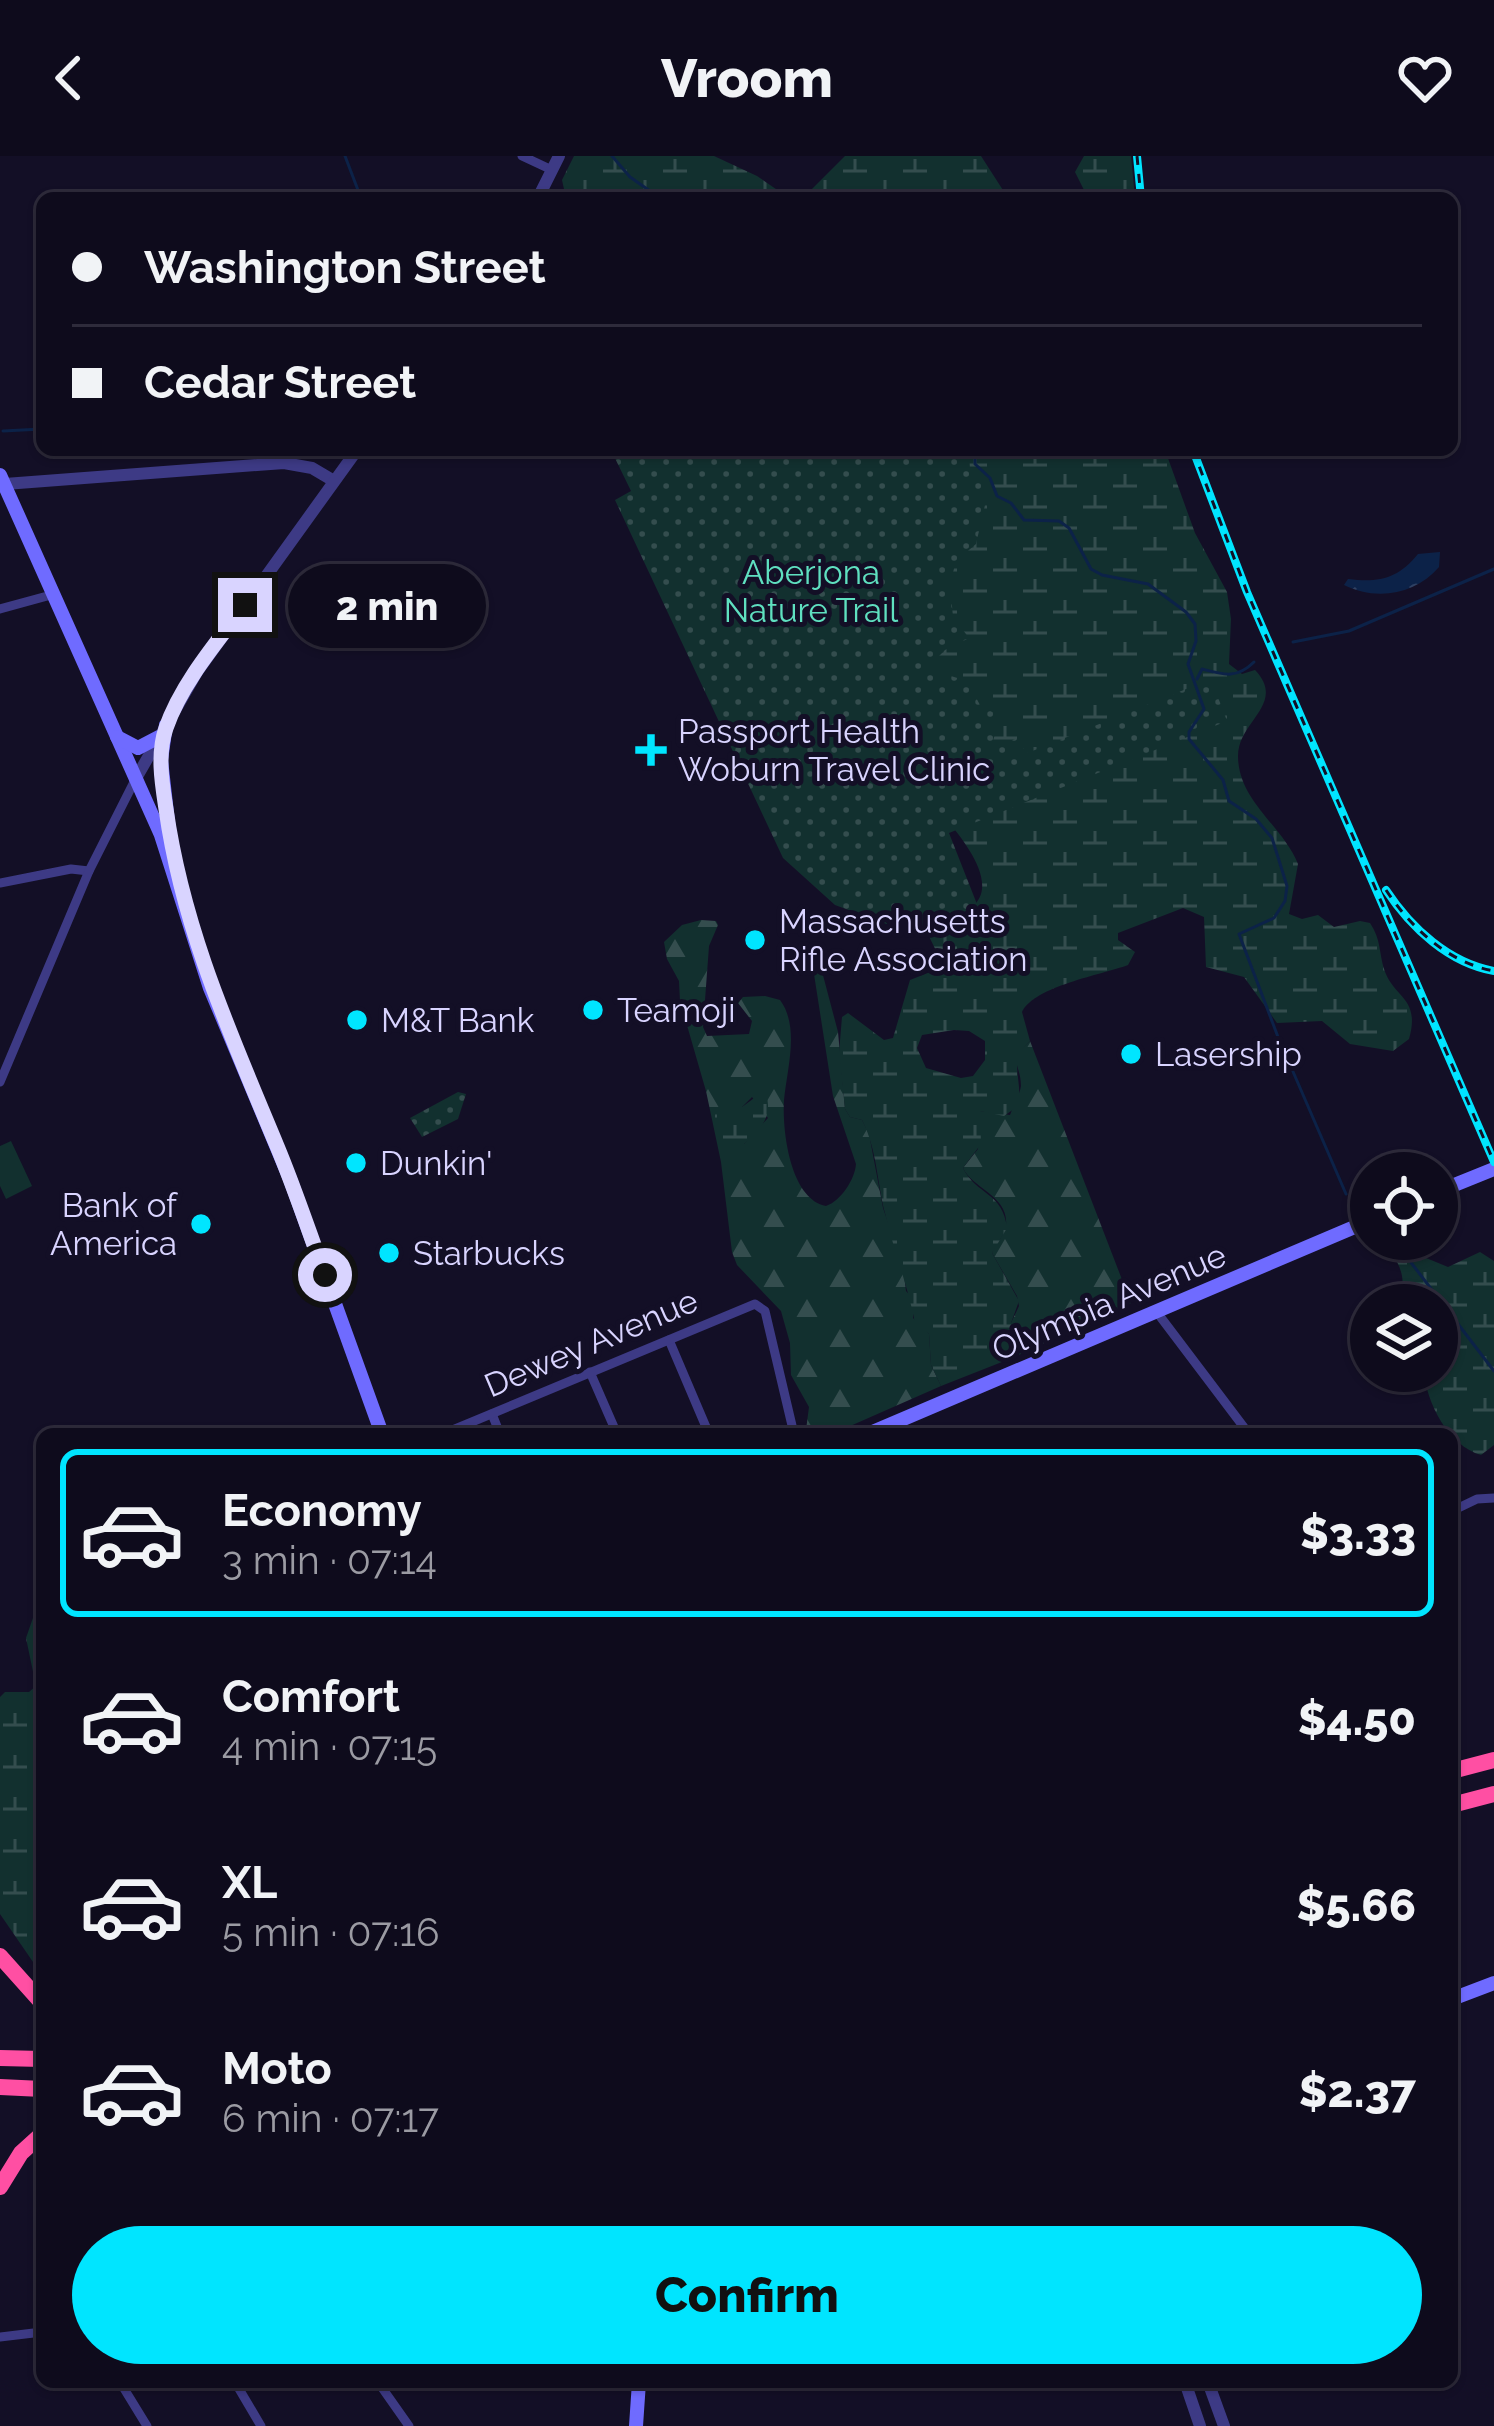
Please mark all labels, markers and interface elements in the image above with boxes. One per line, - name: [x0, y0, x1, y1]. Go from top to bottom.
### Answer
- icon: back: [36, 45, 102, 111]
- icon: heart: [1392, 45, 1458, 111]
- text: Vroom: [661, 46, 833, 110]
- text: Washington Street: [144, 241, 546, 294]
- text: Cedar Street: [144, 356, 416, 409]
- park label: Aberjona Nature Trail: [724, 553, 899, 630]
- callout: 2 min: [287, 563, 485, 647]
- route end: [218, 578, 272, 632]
- text: 2 min: [336, 583, 438, 629]
- place label: Passport Health Woburn Travel Clinic: [678, 712, 990, 789]
- marker: Passport Health Woburn Travel Clinic: [635, 734, 667, 766]
- place label: Massachusetts Rifle Association: [779, 902, 1027, 979]
- marker: Massachusetts Rifle Association: [742, 927, 768, 953]
- place label: Teamoji: [617, 991, 735, 1030]
- marker: Teamoji: [580, 997, 606, 1023]
- place label: M&T Bank: [381, 1001, 535, 1040]
- marker: M&T Bank: [344, 1007, 370, 1033]
- place label: Lasership: [1155, 1035, 1302, 1074]
- marker: Lasership: [1118, 1041, 1144, 1067]
- place label: Dunkin': [380, 1144, 493, 1183]
- marker: Dunkin': [343, 1150, 369, 1176]
- map controls: [1350, 1152, 1458, 1392]
- button: locate: [1350, 1152, 1458, 1260]
- place label: Bank of America: [50, 1186, 178, 1263]
- marker: Bank of America: [188, 1211, 214, 1237]
- place label: Starbucks: [413, 1234, 565, 1273]
- street label: Olympia Avenue: [986, 1235, 1232, 1369]
- marker: Starbucks: [376, 1240, 402, 1266]
- route start: [298, 1248, 352, 1302]
- street label: Dewey Avenue: [479, 1281, 703, 1405]
- button: layers: [1350, 1284, 1458, 1392]
- icon: car: [78, 1479, 186, 1587]
- text: Economy: [222, 1484, 422, 1537]
- text: $3.33: [1300, 1507, 1416, 1560]
- text: 3 min · 07:14: [222, 1537, 437, 1583]
- icon: car: [78, 1665, 186, 1773]
- text: Comfort: [222, 1670, 400, 1723]
- text: $4.50: [1298, 1693, 1416, 1746]
- text: 4 min · 07:15: [222, 1723, 437, 1769]
- icon: car: [78, 1851, 186, 1959]
- text: XL: [222, 1856, 277, 1909]
- text: $5.66: [1297, 1879, 1416, 1932]
- text: 5 min · 07:16: [222, 1909, 440, 1955]
- icon: car: [78, 2037, 186, 2145]
- text: Moto: [222, 2042, 332, 2095]
- text: $2.37: [1299, 2065, 1416, 2118]
- text: 6 min · 07:17: [222, 2095, 439, 2141]
- button: Confirm: [72, 2226, 1422, 2364]

